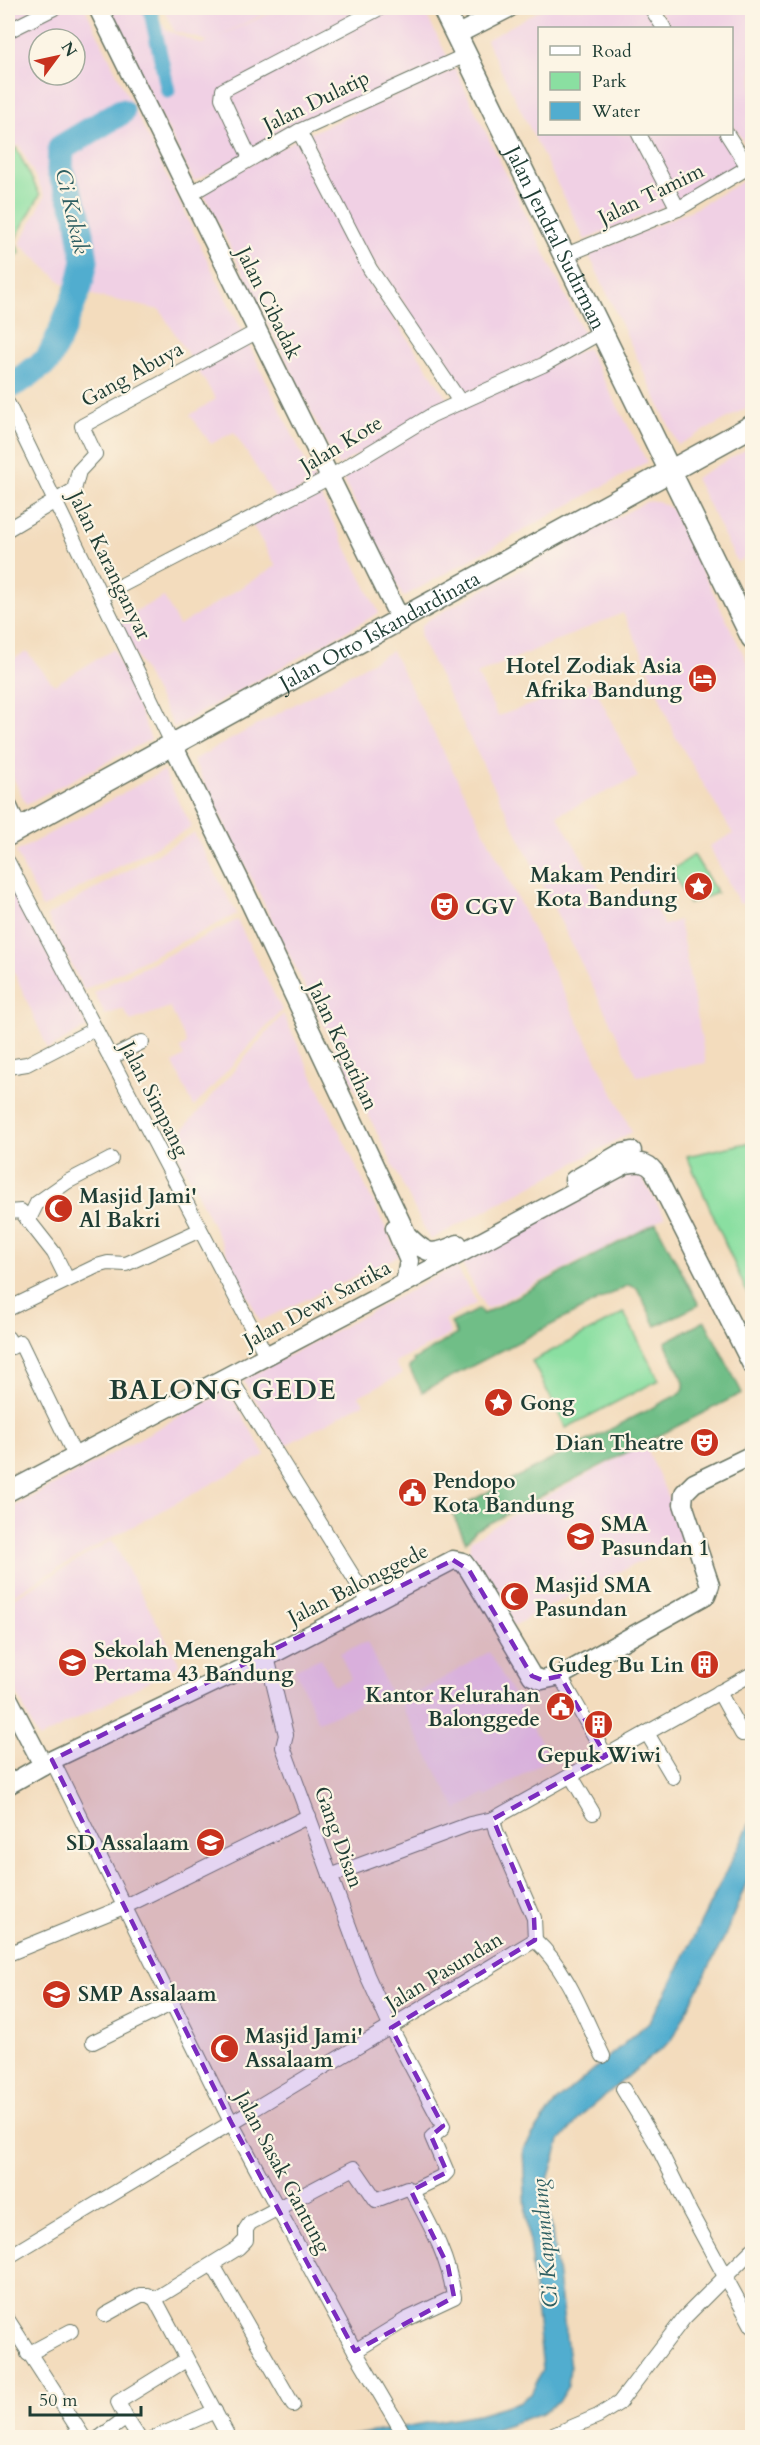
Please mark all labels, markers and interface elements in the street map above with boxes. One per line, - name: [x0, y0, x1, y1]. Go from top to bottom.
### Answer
- north arrow: [27, 27, 87, 87]
- legend: [538, 27, 733, 135]
- text: N: [56, 38, 82, 61]
- text: Road: [592, 39, 632, 64]
- street label: Jalan Dulatip: [256, 63, 374, 141]
- text: Park: [592, 69, 627, 94]
- text: Water: [591, 99, 641, 124]
- street label: Jalan Jendral Sudirman: [497, 139, 613, 335]
- street label: Jalan Tamim: [591, 156, 709, 234]
- water label: Ci Kakak: [48, 166, 96, 257]
- street label: Jalan Cibadak: [227, 239, 309, 365]
- street label: Gang Abuya: [76, 334, 189, 414]
- street label: Jalan Kote: [292, 408, 388, 482]
- street label: Jalan Karanganyar: [60, 483, 158, 645]
- street label: Jalan Otto Iskandardinata: [272, 564, 485, 699]
- place label: Hotel Zodiak Asia Afrika Bandung: [506, 652, 683, 705]
- hotel icon: Hotel Zodiak Asia Afrika Bandung: [687, 662, 719, 694]
- place label: Makam Pendiri Kota Bandung: [530, 861, 677, 914]
- place icon: Makam Pendiri Kota Bandung: [682, 871, 714, 903]
- theatre icon: CGV: [428, 891, 460, 923]
- place label: CGV: [465, 893, 515, 922]
- street label: Jalan Kepatihan: [299, 975, 385, 1115]
- street label: Jalan Simpang: [112, 1034, 196, 1162]
- place label: Masjid Jami' Al Bakri: [79, 1182, 197, 1235]
- mosque icon: Masjid Jami' Al Bakri: [42, 1192, 74, 1224]
- street label: Jalan Dewi Sartika: [236, 1253, 396, 1357]
- district label: BALONG GEDE: [109, 1372, 337, 1409]
- place icon: Gong: [483, 1387, 515, 1419]
- place label: Gong: [520, 1389, 575, 1418]
- theatre icon: Dian Theatre: [689, 1427, 721, 1459]
- place label: Dian Theatre: [555, 1429, 684, 1458]
- place label: Pendopo Kota Bandung: [433, 1467, 574, 1520]
- public building icon: Pendopo Kota Bandung: [396, 1477, 428, 1509]
- place label: SMA Pasundan 1: [601, 1510, 710, 1563]
- school or university icon: SMA Pasundan 1: [564, 1520, 596, 1552]
- street label: Jalan Balonggede: [280, 1537, 433, 1634]
- place label: Masjid SMA Pasundan: [535, 1571, 652, 1624]
- mosque icon: Masjid SMA Pasundan: [498, 1581, 530, 1613]
- place label: Sekolah Menengah Pertama 43 Bandung: [94, 1636, 294, 1689]
- school or university icon: Sekolah Menengah Pertama 43 Bandung: [57, 1646, 89, 1678]
- building icon: Gudeg Bu Lin: [689, 1649, 721, 1681]
- place label: Gudeg Bu Lin: [548, 1651, 684, 1680]
- place label: Kantor Kelurahan Balonggede: [365, 1681, 540, 1734]
- public building icon: Kantor Kelurahan Balonggede: [545, 1691, 577, 1723]
- building icon: Gepuk Wiwi: [583, 1708, 615, 1740]
- place label: Gepuk Wiwi: [537, 1741, 661, 1770]
- street label: Gang Disan: [307, 1782, 370, 1892]
- school or university icon: SD Assalaam: [194, 1827, 226, 1859]
- place label: SD Assalaam: [66, 1829, 190, 1858]
- street label: Jalan Pasundan: [377, 1925, 508, 2019]
- school or university icon: SMP Assalaam: [41, 1978, 73, 2010]
- place label: SMP Assalaam: [78, 1980, 217, 2009]
- place label: Masjid Jami' Assalaam: [245, 2022, 363, 2075]
- mosque icon: Masjid Jami' Assalaam: [208, 2032, 240, 2064]
- street label: Jalan Sasak Gantung: [226, 2083, 338, 2259]
- water label: Ci Kapundung: [524, 2177, 566, 2309]
- scale bar: [30, 2379, 141, 2417]
- text: 50 m: [39, 2388, 78, 2413]

